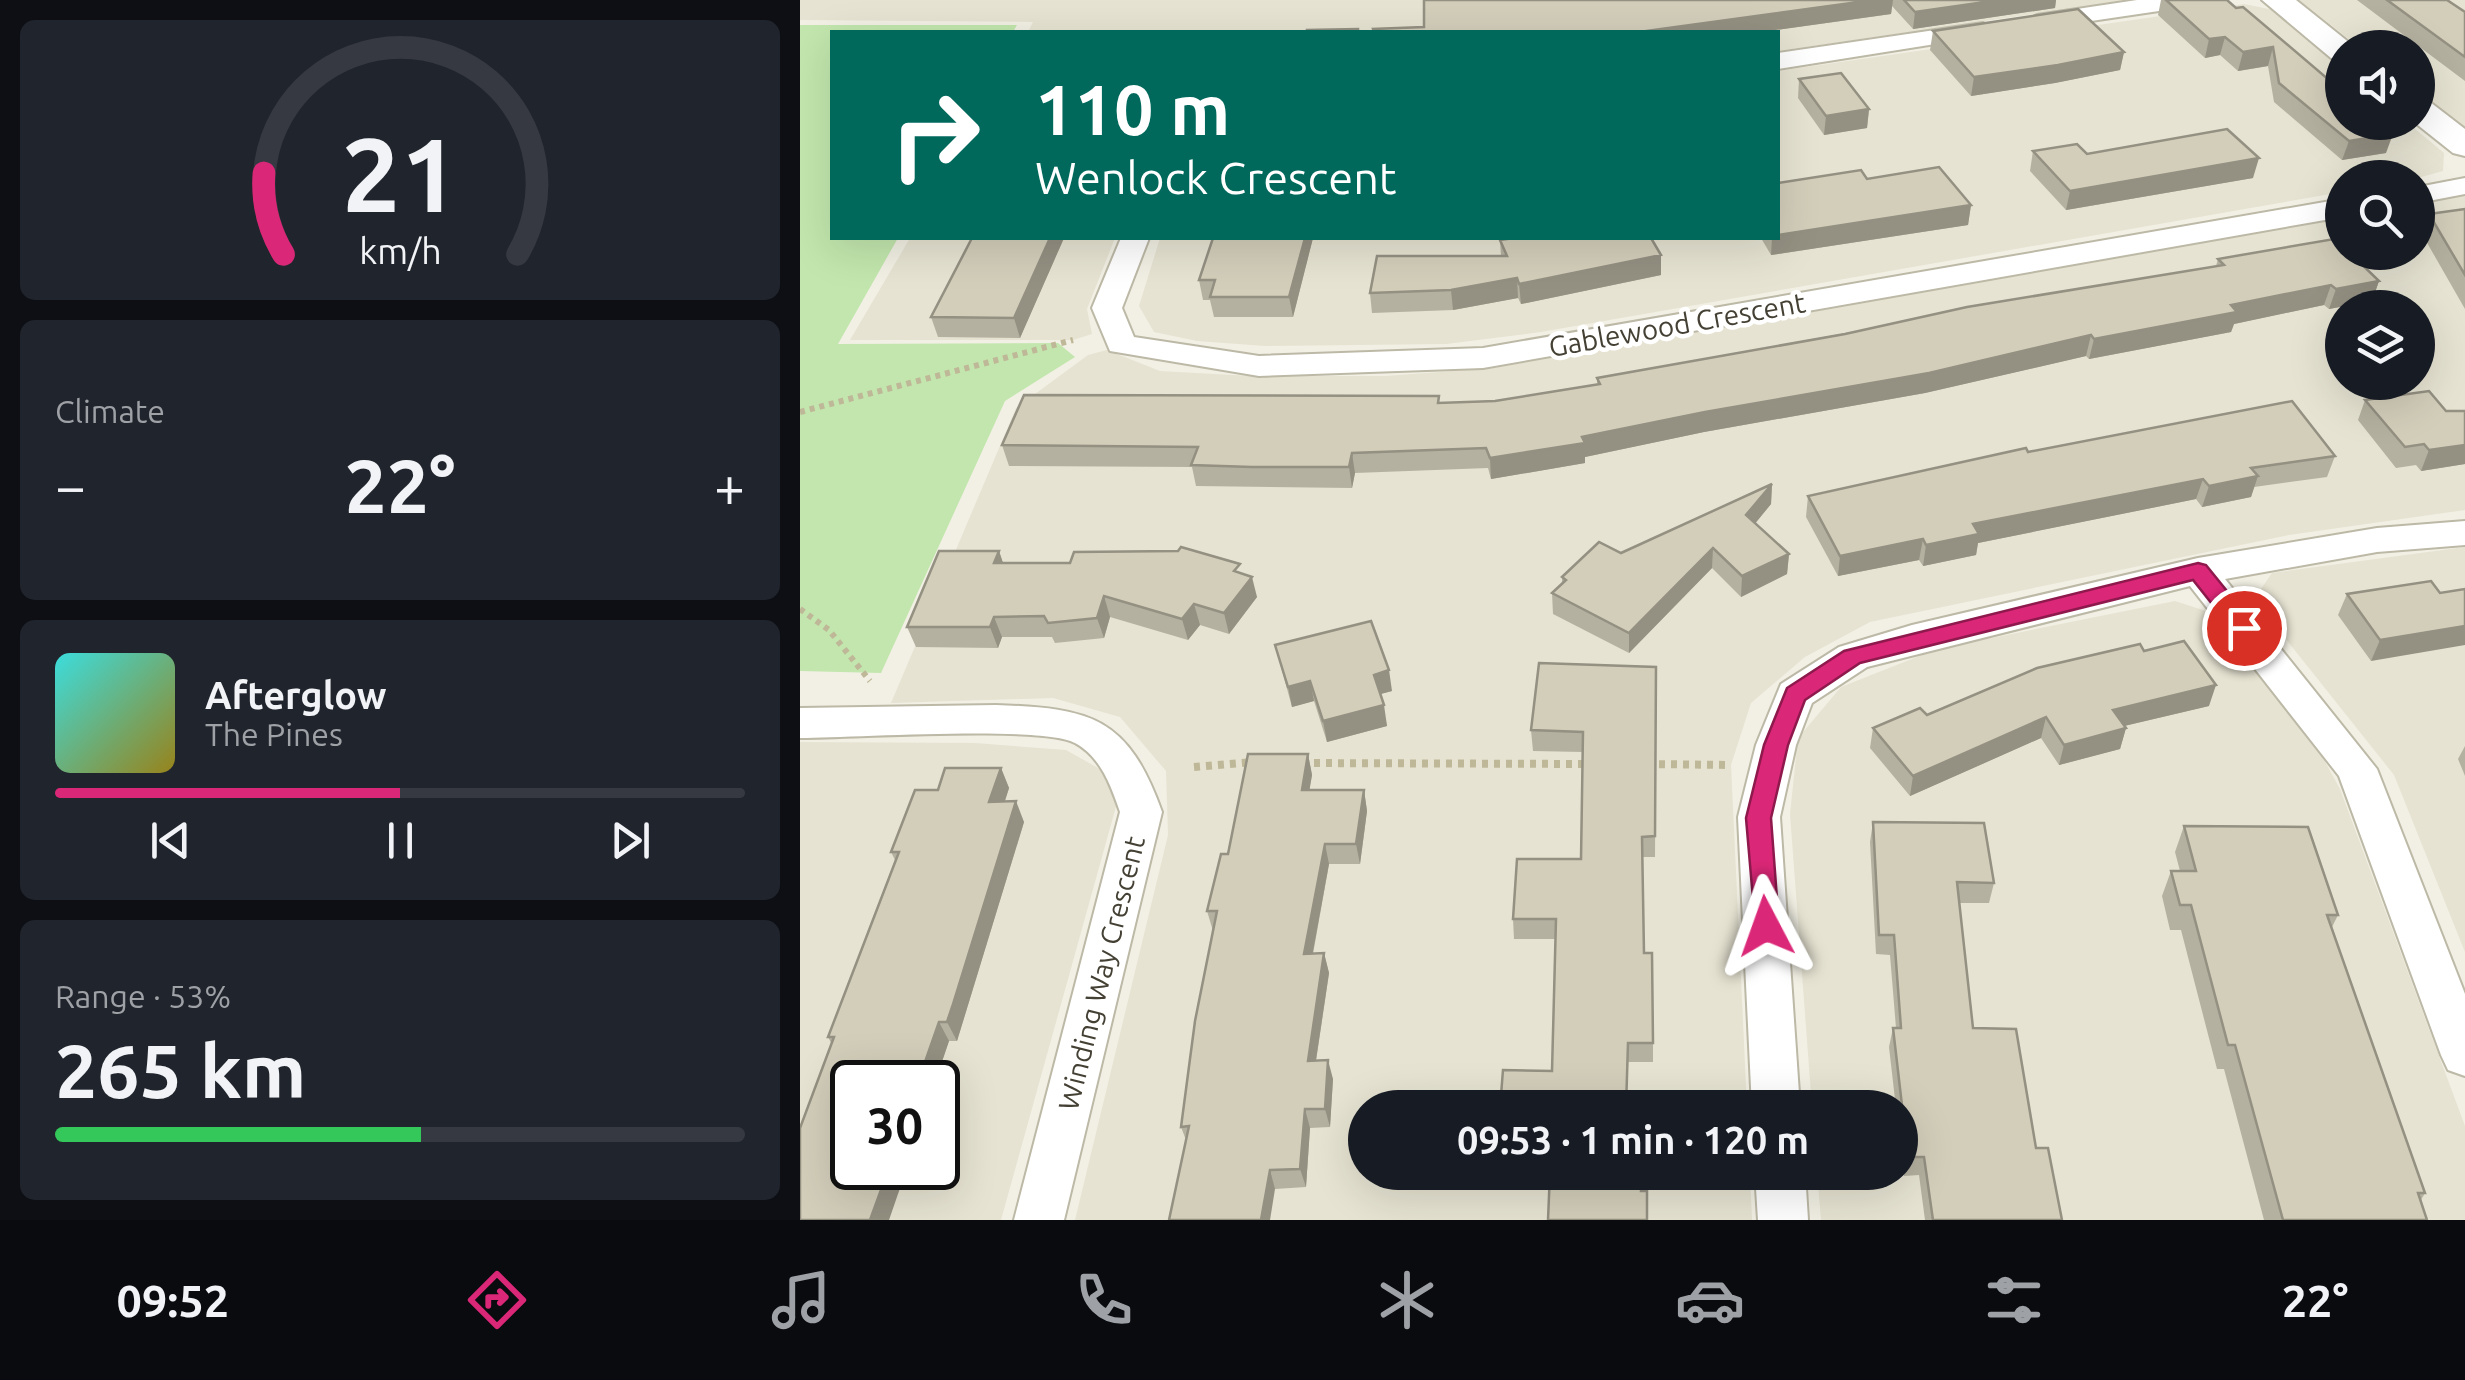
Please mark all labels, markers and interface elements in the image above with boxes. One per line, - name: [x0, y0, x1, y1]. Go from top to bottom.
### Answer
- map controls: [2325, 30, 2435, 400]
- button: sound: [2325, 30, 2435, 140]
- icon: right: [870, 70, 1000, 200]
- text: 110 m: [1035, 70, 1230, 148]
- text: 21: [341, 115, 459, 232]
- text: Wenlock Crescent: [1035, 152, 1397, 203]
- button: search: [2325, 160, 2435, 270]
- text: km/h: [359, 231, 441, 271]
- street label: Gablewood Crescent: [1546, 286, 1808, 362]
- button: layers: [2325, 290, 2435, 400]
- text: Climate: [55, 393, 165, 429]
- text: 22°: [344, 443, 456, 527]
- text: −: [55, 455, 86, 516]
- text: +: [714, 455, 745, 516]
- pin: [2202, 586, 2287, 671]
- icon: arrive: [2217, 601, 2272, 656]
- text: Afterglow: [205, 674, 387, 716]
- text: The Pines: [205, 716, 343, 752]
- icon: previous: [143, 813, 198, 868]
- icon: pause: [373, 813, 428, 868]
- icon: next: [603, 813, 658, 868]
- street label: Winding Way Crescent: [1052, 833, 1150, 1113]
- position arrow: [1714, 874, 1818, 978]
- text: Range · 53%: [55, 978, 231, 1014]
- text: 265 km: [55, 1028, 306, 1112]
- speed limit sign: 30: [830, 1060, 960, 1190]
- text: 09:53 · 1 min · 120 m: [1457, 1119, 1809, 1161]
- icon: directions: [462, 1265, 532, 1335]
- icon: music: [766, 1265, 836, 1335]
- icon: phone: [1069, 1265, 1139, 1335]
- icon: climate: [1372, 1265, 1442, 1335]
- icon: car: [1675, 1265, 1745, 1335]
- icon: filters: [1979, 1265, 2049, 1335]
- text: 09:52: [117, 1275, 229, 1326]
- text: 22°: [2282, 1275, 2348, 1326]

